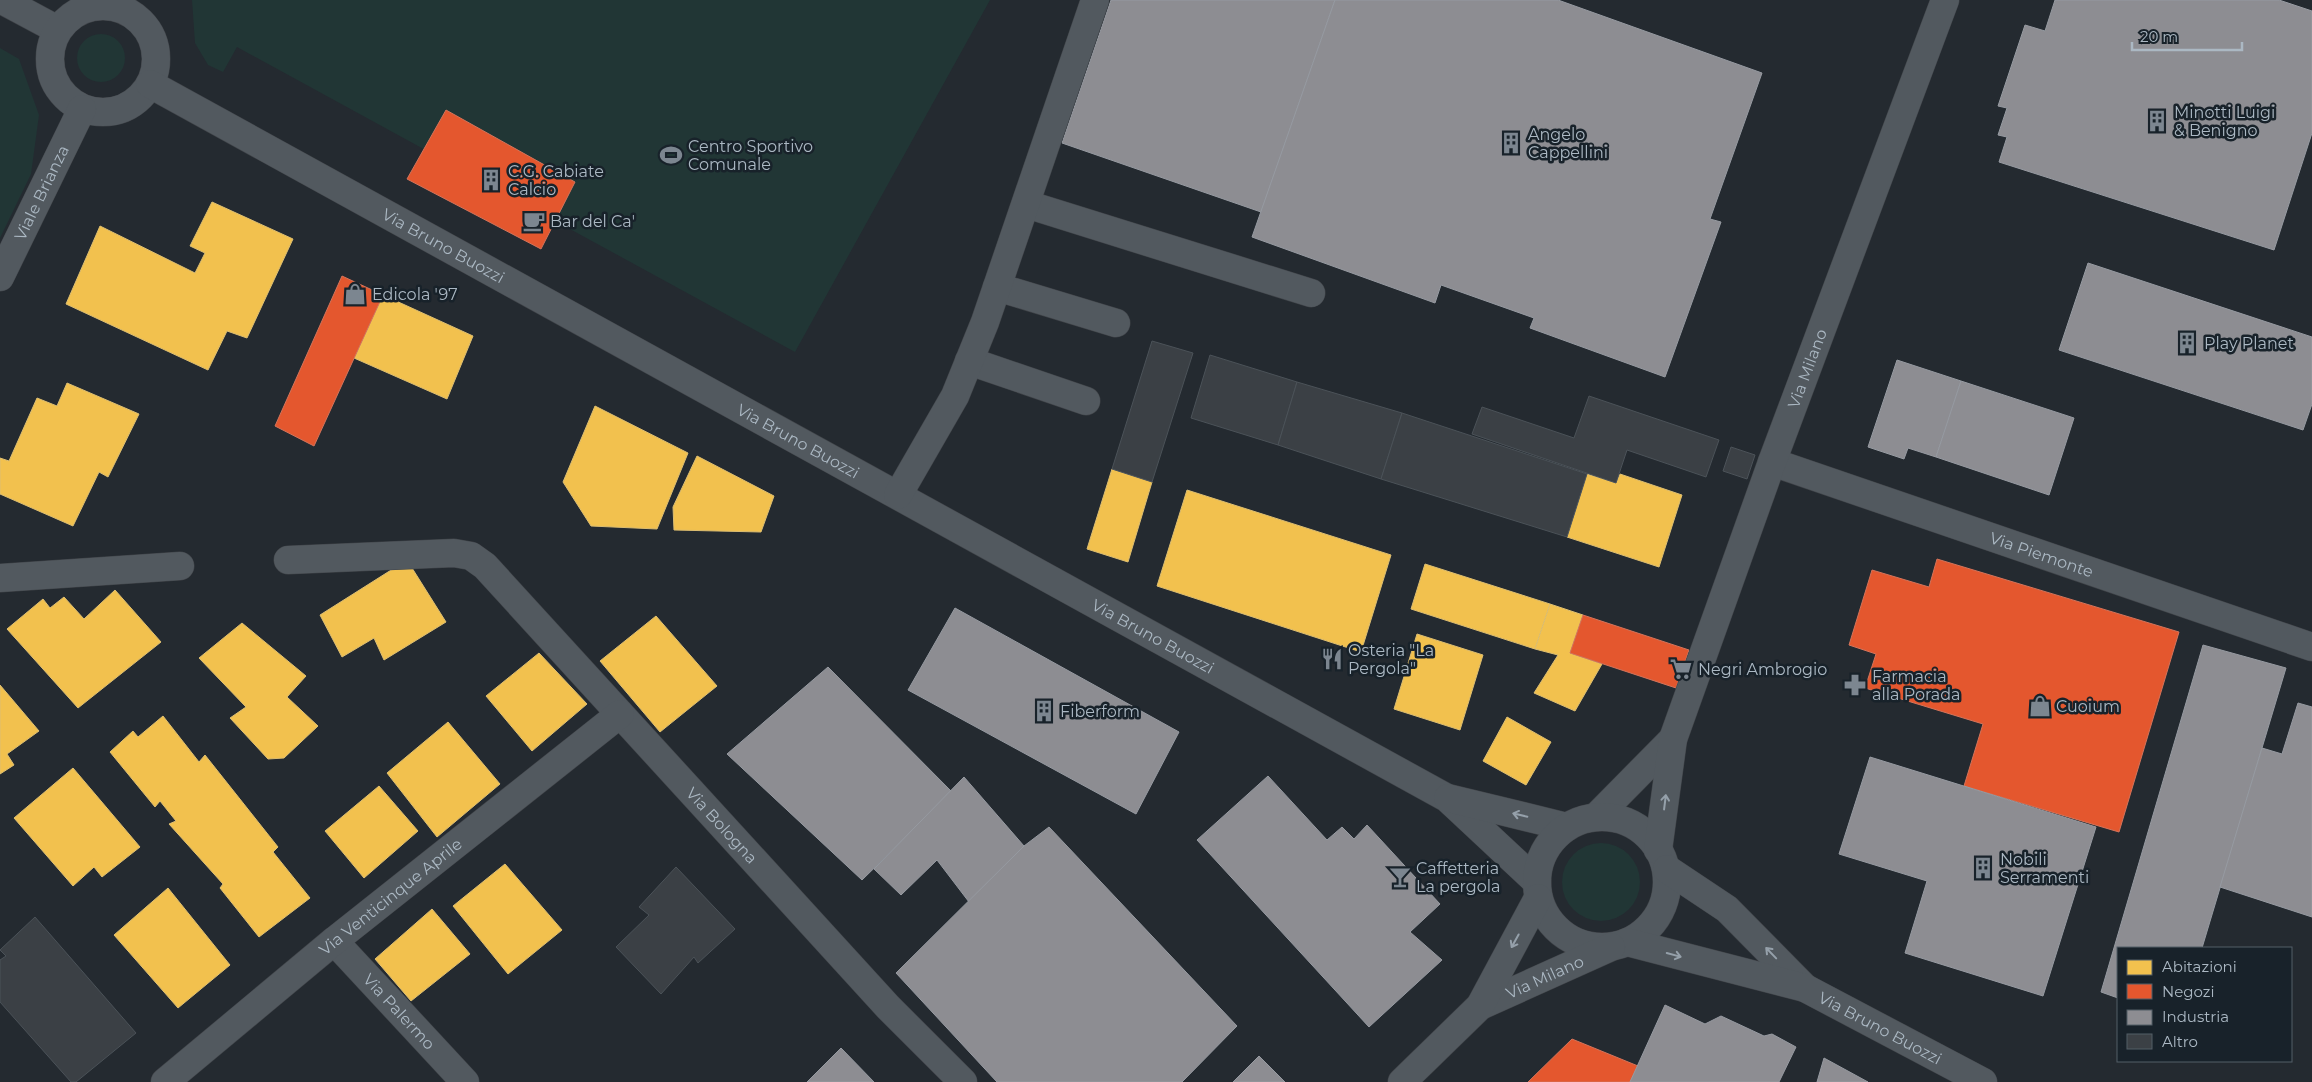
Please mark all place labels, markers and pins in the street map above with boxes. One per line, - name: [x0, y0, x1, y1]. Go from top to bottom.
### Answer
- place label: Minotti Luigi & Benigno: [2174, 103, 2275, 140]
- building icon: Minotti Luigi & Benigno: [2144, 108, 2170, 134]
- place label: Angelo Cappellini: [1528, 125, 1608, 162]
- building icon: Angelo Cappellini: [1498, 130, 1524, 156]
- place label: Centro Sportivo Comunale: [688, 137, 813, 174]
- sports icon: Centro Sportivo Comunale: [658, 142, 684, 168]
- place label: C.G. Cabiate Calcio: [508, 162, 604, 199]
- building icon: C.G. Cabiate Calcio: [478, 167, 504, 193]
- cafe icon: Bar del Ca': [521, 208, 547, 234]
- place label: Bar del Ca': [550, 212, 635, 231]
- shop icon: Edicola '97: [342, 281, 368, 307]
- place label: Edicola '97: [372, 285, 458, 304]
- building icon: Play Planet: [2174, 330, 2200, 356]
- place label: Play Planet: [2204, 334, 2294, 353]
- place label: Osteria "La Pergola": [1348, 641, 1434, 678]
- restaurant icon: Osteria "La Pergola": [1319, 646, 1345, 672]
- supermarket icon: Negri Ambrogio: [1668, 656, 1694, 682]
- place label: Negri Ambrogio: [1698, 660, 1827, 679]
- place label: Farmacia alla Porada: [1872, 667, 1961, 704]
- pharmacy icon: Farmacia alla Porada: [1842, 672, 1868, 698]
- shop icon: Cuoium: [2027, 693, 2053, 719]
- place label: Cuoium: [2056, 697, 2120, 716]
- building icon: Fiberform: [1031, 698, 1057, 724]
- place label: Fiberform: [1060, 702, 1140, 721]
- place label: Nobili Serramenti: [2000, 850, 2089, 887]
- building icon: Nobili Serramenti: [1970, 855, 1996, 881]
- place label: Caffetteria La pergola: [1416, 859, 1501, 896]
- bar icon: Caffetteria La pergola: [1387, 864, 1413, 890]

